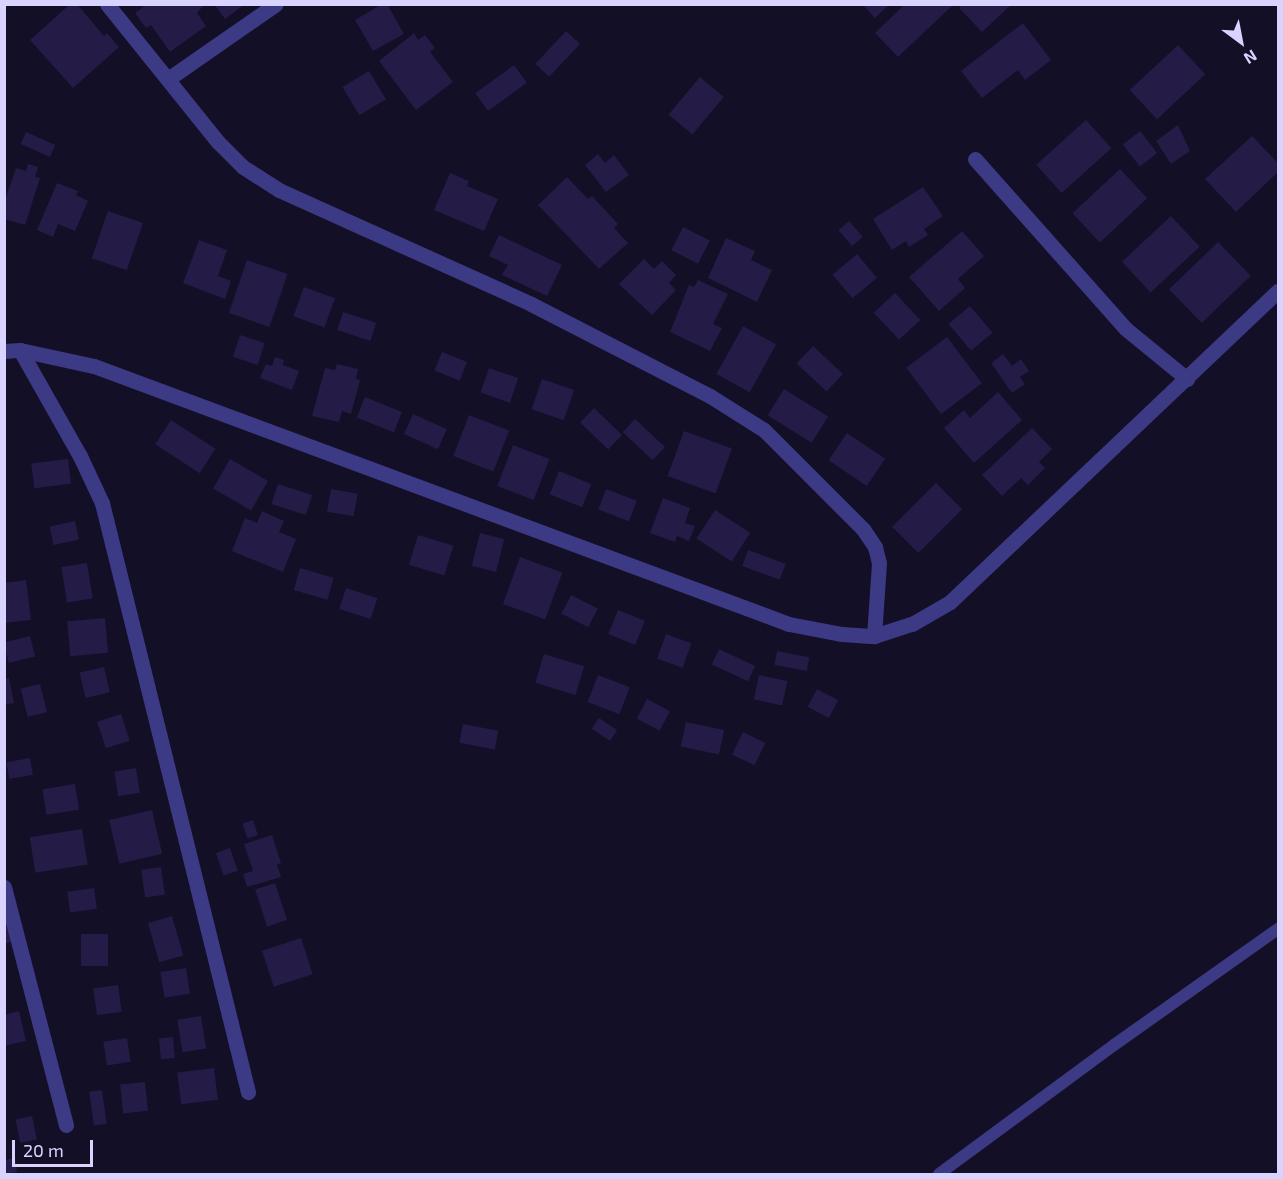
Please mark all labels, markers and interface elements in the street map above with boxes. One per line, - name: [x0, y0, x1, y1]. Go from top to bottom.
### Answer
- north arrow: [1211, 12, 1271, 72]
- text: N: [1241, 47, 1261, 69]
- scale bar: [15, 1128, 96, 1166]
- text: 20 m: [23, 1139, 64, 1161]

